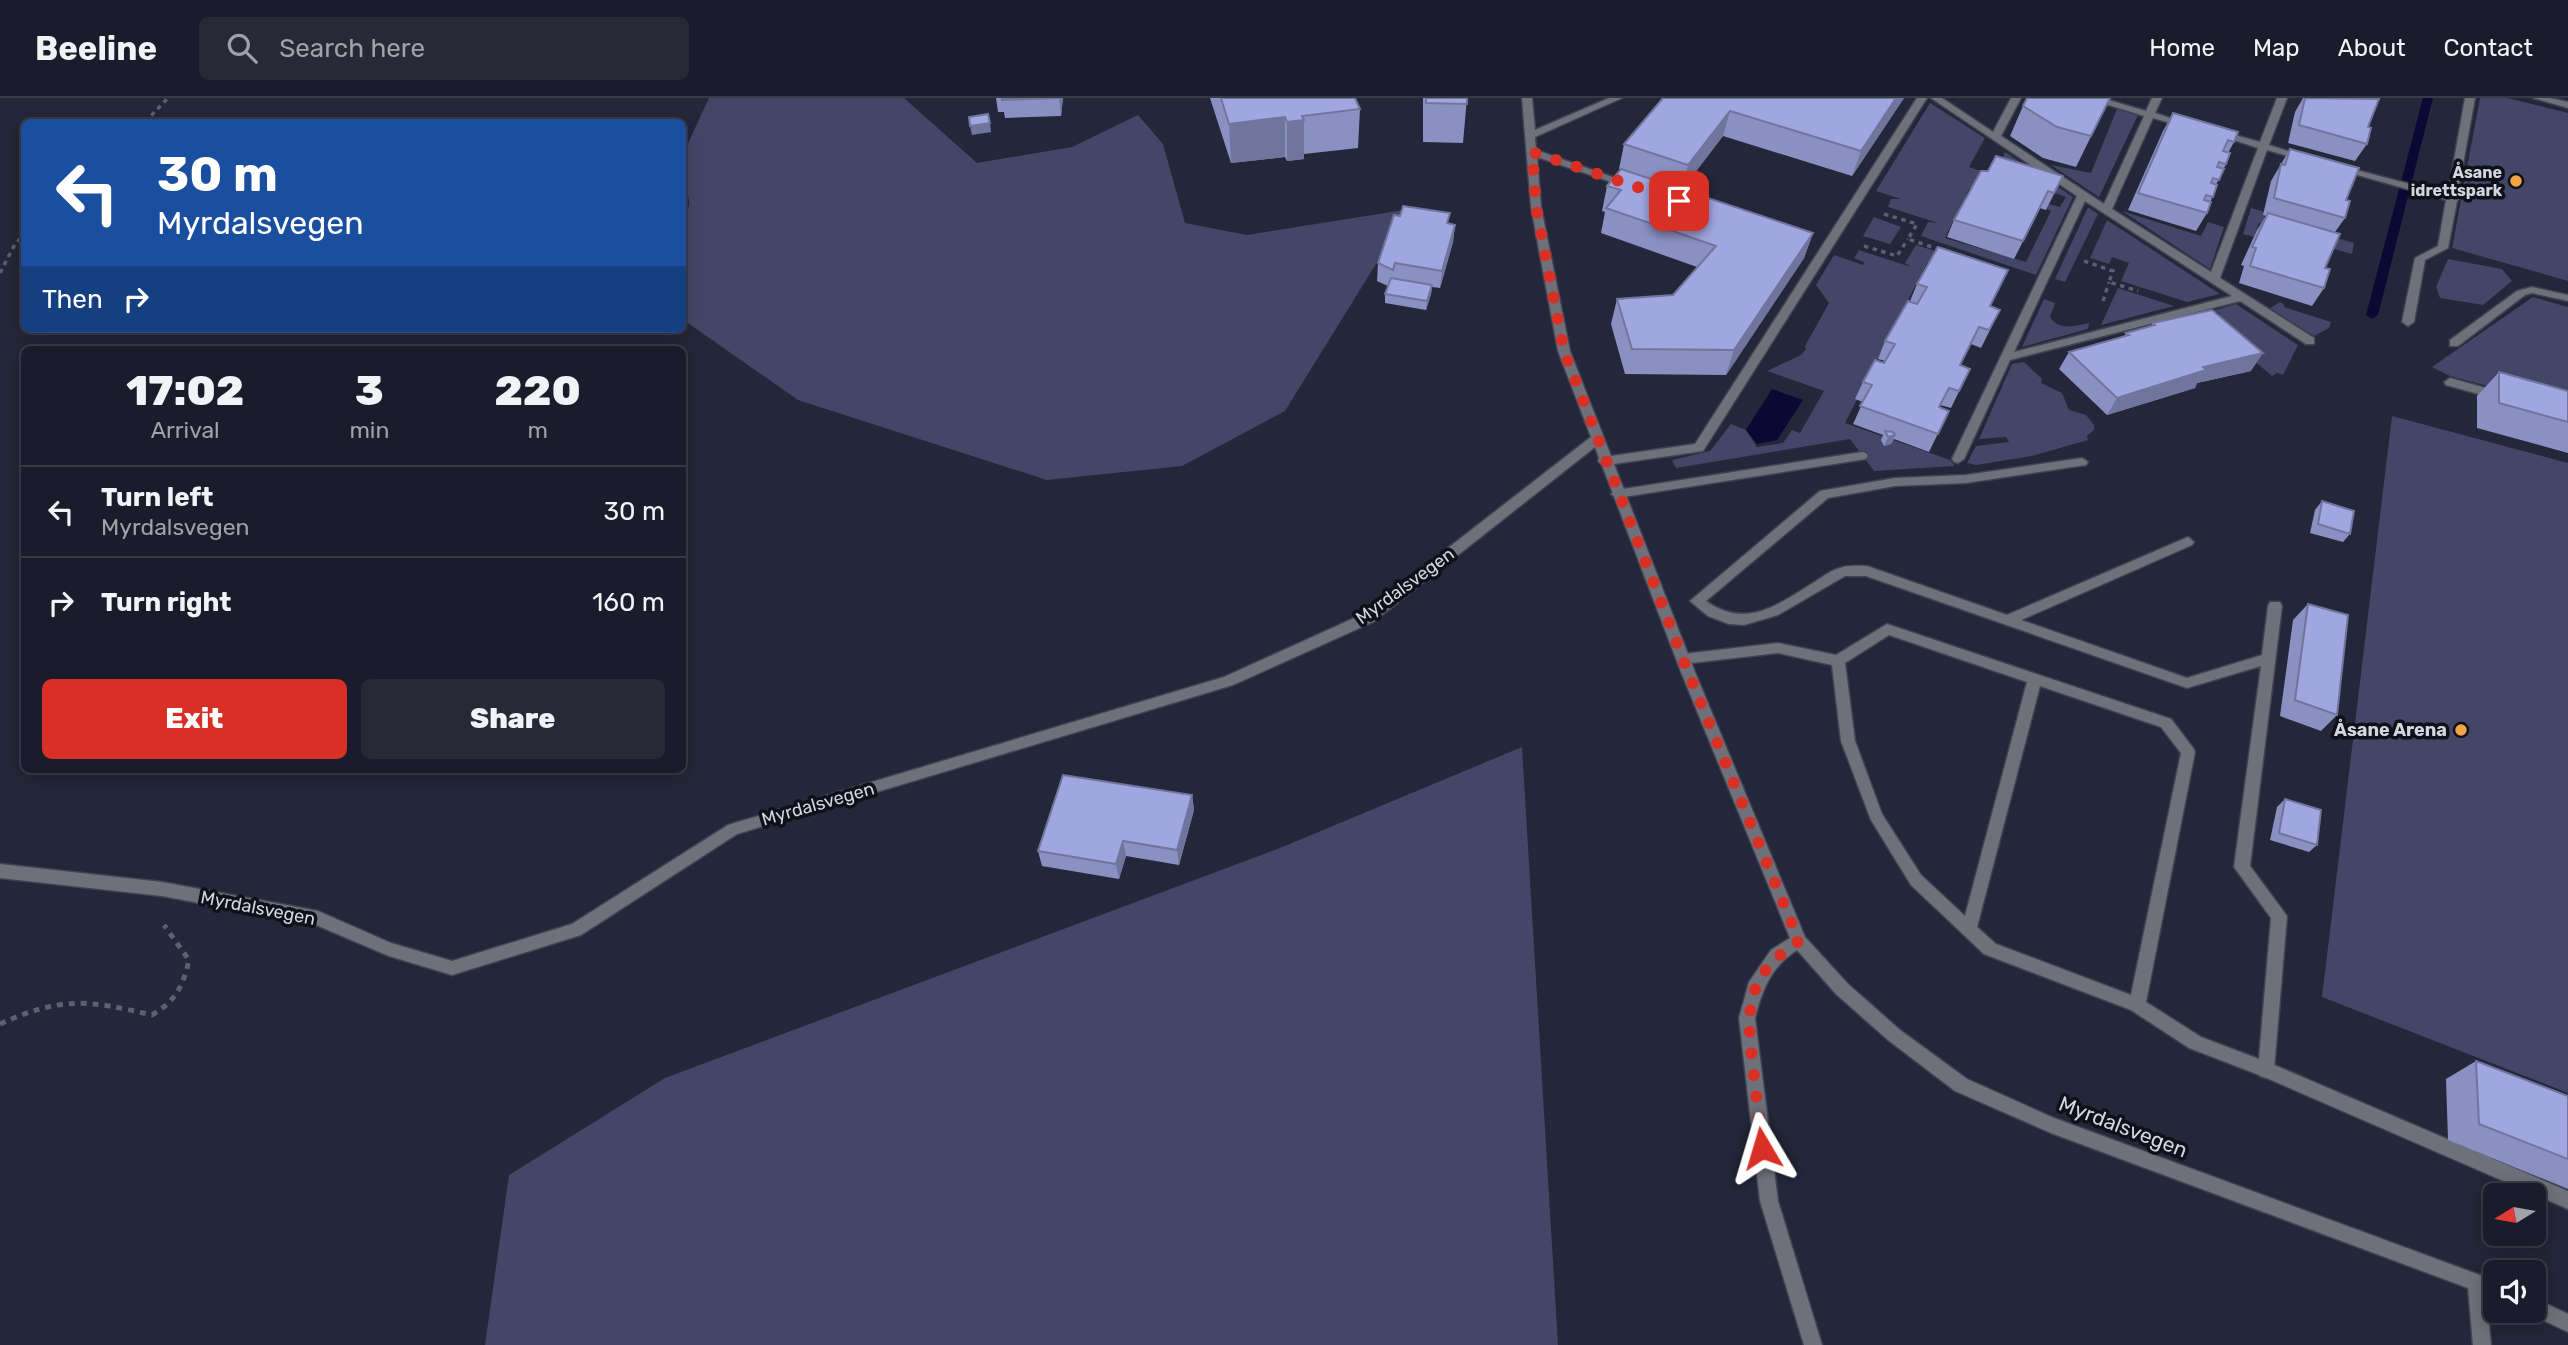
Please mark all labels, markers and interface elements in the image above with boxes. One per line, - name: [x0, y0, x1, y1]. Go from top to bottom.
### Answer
- search box: [199, 17, 689, 80]
- text: Beeline: [35, 29, 157, 68]
- icon: search: [223, 29, 261, 67]
- text: Search here: [279, 33, 425, 64]
- text: Home: [2149, 34, 2215, 62]
- text: Map: [2253, 34, 2300, 62]
- text: About: [2338, 34, 2406, 62]
- text: Contact: [2444, 34, 2533, 62]
- text: 30 m: [157, 145, 278, 203]
- icon: left: [42, 147, 133, 238]
- place label: Åsane idrettspark: [2411, 162, 2503, 200]
- pin: [1649, 171, 1709, 231]
- marker: Åsane idrettspark: [2508, 173, 2524, 189]
- icon: arrive: [1660, 182, 1698, 220]
- text: Myrdalsvegen: [157, 204, 364, 242]
- icon: right: [117, 280, 155, 318]
- text: Then: [42, 284, 103, 315]
- text: 17:02: [126, 366, 244, 416]
- text: 3: [355, 366, 384, 416]
- text: 220: [495, 366, 581, 416]
- text: Arrival: [151, 416, 220, 444]
- text: min: [349, 416, 389, 444]
- text: m: [527, 416, 548, 444]
- text: Turn left: [101, 482, 213, 513]
- icon: left: [42, 493, 80, 531]
- text: 30 m: [603, 496, 665, 527]
- text: Myrdalsvegen: [101, 513, 250, 541]
- street label: Myrdalsvegen: [1352, 543, 1458, 629]
- icon: right: [42, 584, 80, 622]
- text: Turn right: [101, 587, 231, 618]
- text: 160 m: [592, 587, 665, 618]
- button: Exit: [42, 679, 347, 759]
- button: Share: [361, 679, 665, 759]
- place label: Åsane Arena: [2334, 718, 2447, 741]
- marker: Åsane Arena: [2453, 722, 2469, 738]
- street label: Myrdalsvegen: [759, 777, 877, 831]
- street label: Myrdalsvegen: [199, 886, 317, 930]
- street label: Myrdalsvegen: [2055, 1091, 2191, 1162]
- position arrow: [1725, 1111, 1799, 1185]
- north arrow: [2483, 1183, 2546, 1246]
- map controls: [2483, 1183, 2546, 1323]
- button: sound: [2483, 1260, 2546, 1323]

